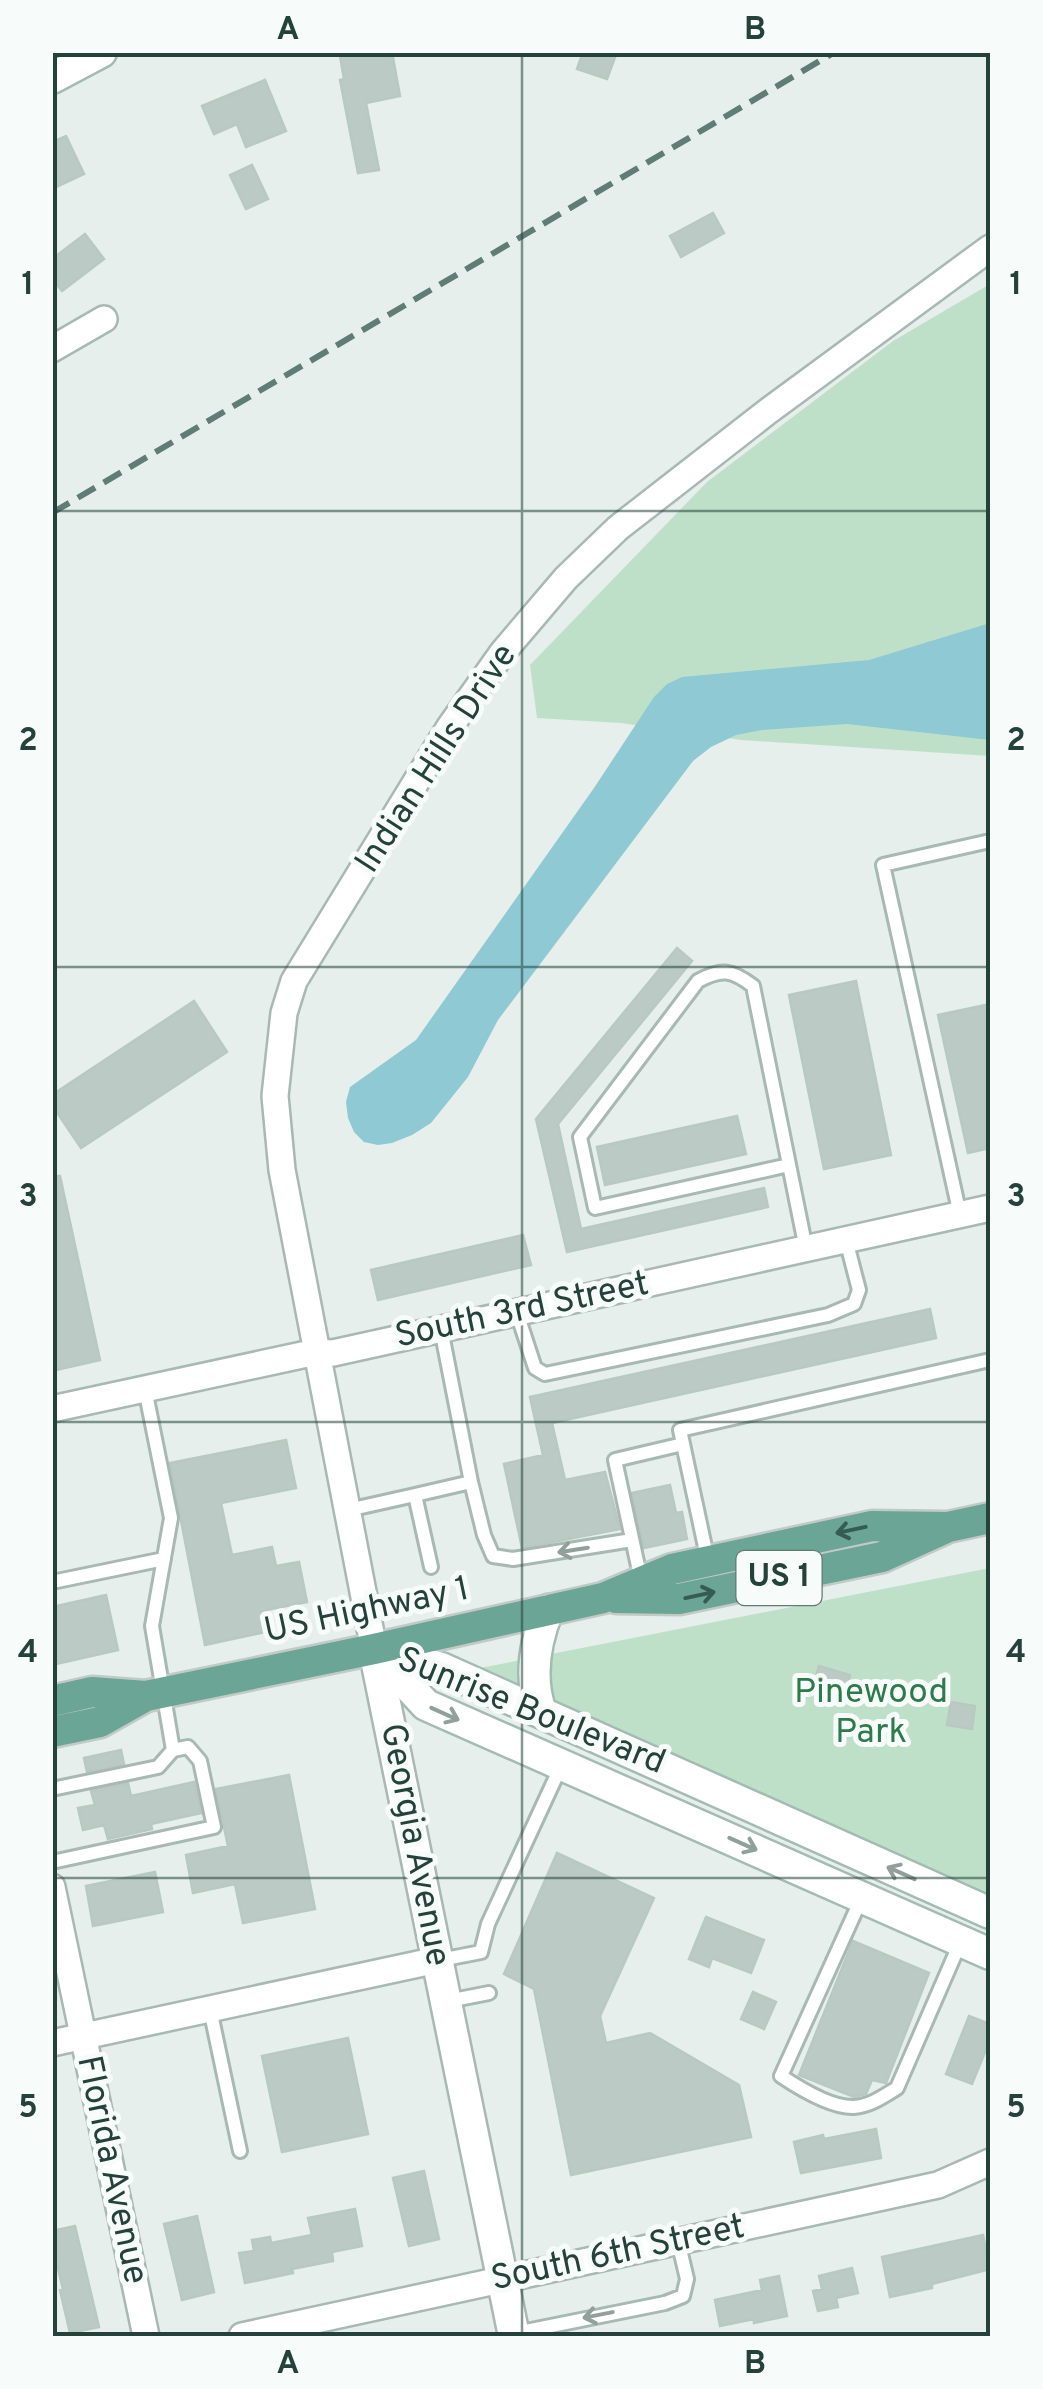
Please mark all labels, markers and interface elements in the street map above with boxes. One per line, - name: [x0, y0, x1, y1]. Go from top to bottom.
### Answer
- text: A: [277, 11, 299, 51]
- text: B: [744, 11, 766, 51]
- text: 1: [22, 266, 34, 306]
- text: 1: [1010, 266, 1022, 306]
- street label: Indian Hills Drive: [346, 636, 528, 882]
- text: 2: [18, 722, 38, 762]
- text: 2: [1006, 722, 1026, 762]
- text: 3: [18, 1178, 38, 1218]
- text: 3: [1006, 1178, 1026, 1218]
- street label: South 3rd Street: [391, 1263, 653, 1359]
- one-way arrow: [836, 1522, 868, 1541]
- one-way arrow: [557, 1541, 590, 1559]
- road number: US 1: [736, 1551, 822, 1605]
- street label: US Highway 1: [260, 1568, 474, 1654]
- one-way arrow: [683, 1584, 715, 1603]
- text: 4: [18, 1634, 38, 1674]
- text: 4: [1006, 1634, 1026, 1674]
- street label: Sunrise Boulevard: [391, 1638, 671, 1786]
- park label: Pinewood Park: [794, 1671, 948, 1755]
- one-way arrow: [429, 1706, 460, 1724]
- street label: Georgia Avenue: [369, 1720, 459, 1970]
- one-way arrow: [727, 1836, 758, 1854]
- one-way arrow: [887, 1863, 917, 1881]
- street label: Florida Avenue: [65, 2052, 157, 2288]
- text: 5: [18, 2089, 38, 2129]
- text: 5: [1006, 2089, 1026, 2129]
- street label: South 6th Street: [487, 2206, 749, 2302]
- one-way arrow: [583, 2307, 615, 2326]
- text: A: [277, 2345, 299, 2385]
- text: B: [744, 2345, 766, 2385]

